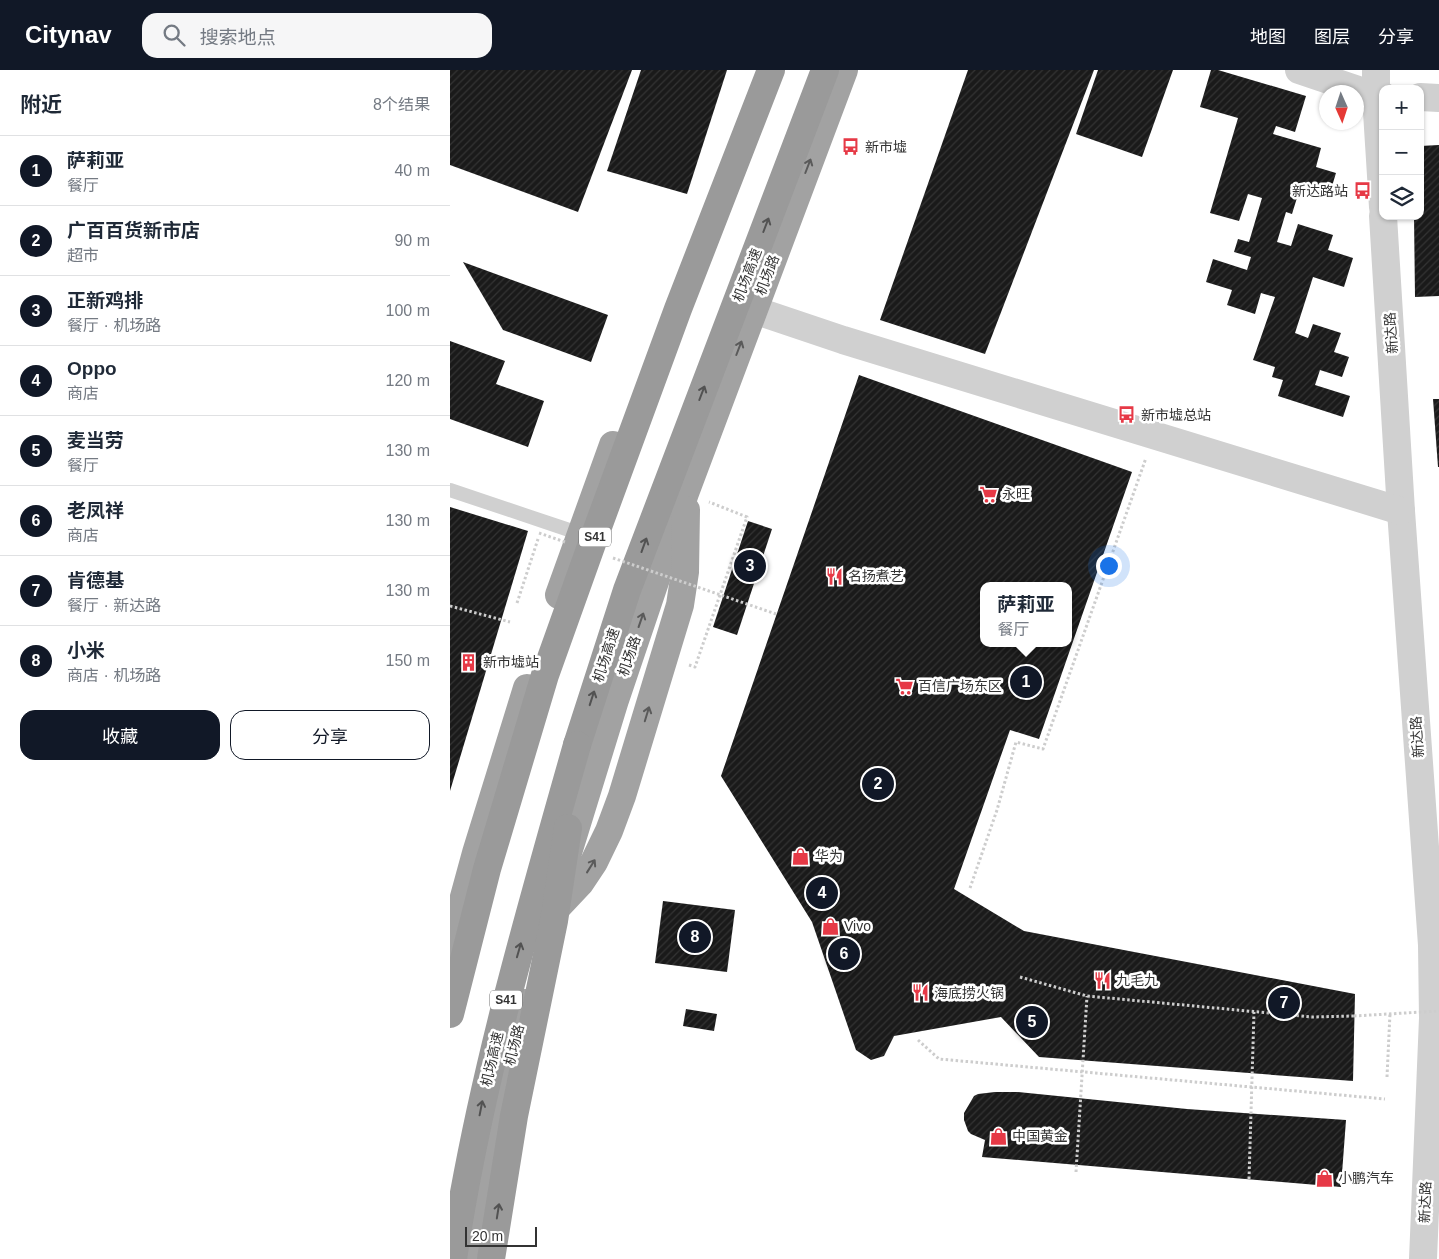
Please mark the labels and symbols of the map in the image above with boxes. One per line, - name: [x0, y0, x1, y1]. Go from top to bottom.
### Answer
- north arrow: [1319, 85, 1364, 130]
- bus stop icon: 新市墟: [841, 137, 861, 157]
- place label: 新市墟: [865, 139, 907, 155]
- one-way arrow: [804, 159, 813, 174]
- bus stop icon: 新达路站: [1352, 181, 1372, 201]
- place label: 新达路站: [1292, 183, 1348, 199]
- one-way arrow: [762, 217, 771, 233]
- street label: 机场高速: [729, 246, 765, 304]
- street label: 机场路: [752, 253, 782, 297]
- street label: 新达路: [1382, 311, 1400, 355]
- one-way arrow: [735, 341, 744, 357]
- one-way arrow: [698, 385, 707, 401]
- bus stop icon: 新市墟总站: [1117, 405, 1137, 425]
- place label: 新市墟总站: [1141, 407, 1211, 423]
- supermarket icon: 永旺: [978, 484, 998, 504]
- place label: 永旺: [1002, 486, 1030, 502]
- road number: S41: [579, 528, 611, 547]
- one-way arrow: [640, 537, 649, 553]
- pin: 3: [734, 547, 766, 585]
- your location: [1096, 553, 1122, 579]
- restaurant icon: 名扬煮艺: [824, 566, 844, 586]
- place label: 名扬煮艺: [848, 568, 904, 584]
- one-way arrow: [637, 612, 647, 628]
- street label: 机场高速: [590, 626, 622, 684]
- street label: 机场路: [615, 634, 643, 678]
- building icon: 新市墟站: [459, 652, 479, 672]
- place label: 新市墟站: [483, 654, 539, 670]
- pin: 1: [1010, 663, 1042, 701]
- supermarket icon: 百信广场东区: [894, 676, 914, 696]
- place label: 百信广场东区: [918, 678, 1002, 694]
- one-way arrow: [588, 691, 597, 707]
- one-way arrow: [643, 707, 652, 723]
- street label: 新达路: [1408, 715, 1426, 759]
- pin: 2: [862, 765, 894, 803]
- shop icon: 华为: [791, 846, 811, 866]
- place label: 华为: [815, 848, 843, 864]
- one-way arrow: [586, 860, 596, 874]
- pin: 4: [806, 874, 838, 912]
- shop icon: Vivo: [820, 916, 840, 936]
- pin: 8: [679, 918, 711, 956]
- place label: Vivo: [844, 918, 871, 934]
- pin: 6: [828, 935, 860, 973]
- one-way arrow: [515, 942, 525, 958]
- restaurant icon: 九毛九: [1092, 970, 1112, 990]
- place label: 九毛九: [1116, 972, 1158, 988]
- restaurant icon: 海底捞火锅: [910, 983, 930, 1003]
- pin: 7: [1268, 984, 1300, 1022]
- place label: 海底捞火锅: [934, 985, 1004, 1001]
- road number: S41: [490, 990, 522, 1010]
- pin: 5: [1016, 1003, 1048, 1041]
- street label: 机场路: [501, 1023, 527, 1067]
- street label: 机场高速: [478, 1030, 506, 1088]
- one-way arrow: [477, 1100, 486, 1116]
- shop icon: 中国黄金: [988, 1126, 1008, 1146]
- place label: 中国黄金: [1012, 1128, 1068, 1144]
- shop icon: 小鹏汽车: [1314, 1168, 1334, 1188]
- place label: 小鹏汽车: [1338, 1170, 1394, 1186]
- street label: 新达路: [1416, 1181, 1434, 1223]
- one-way arrow: [494, 1203, 504, 1219]
- scale bar: [465, 1224, 538, 1247]

